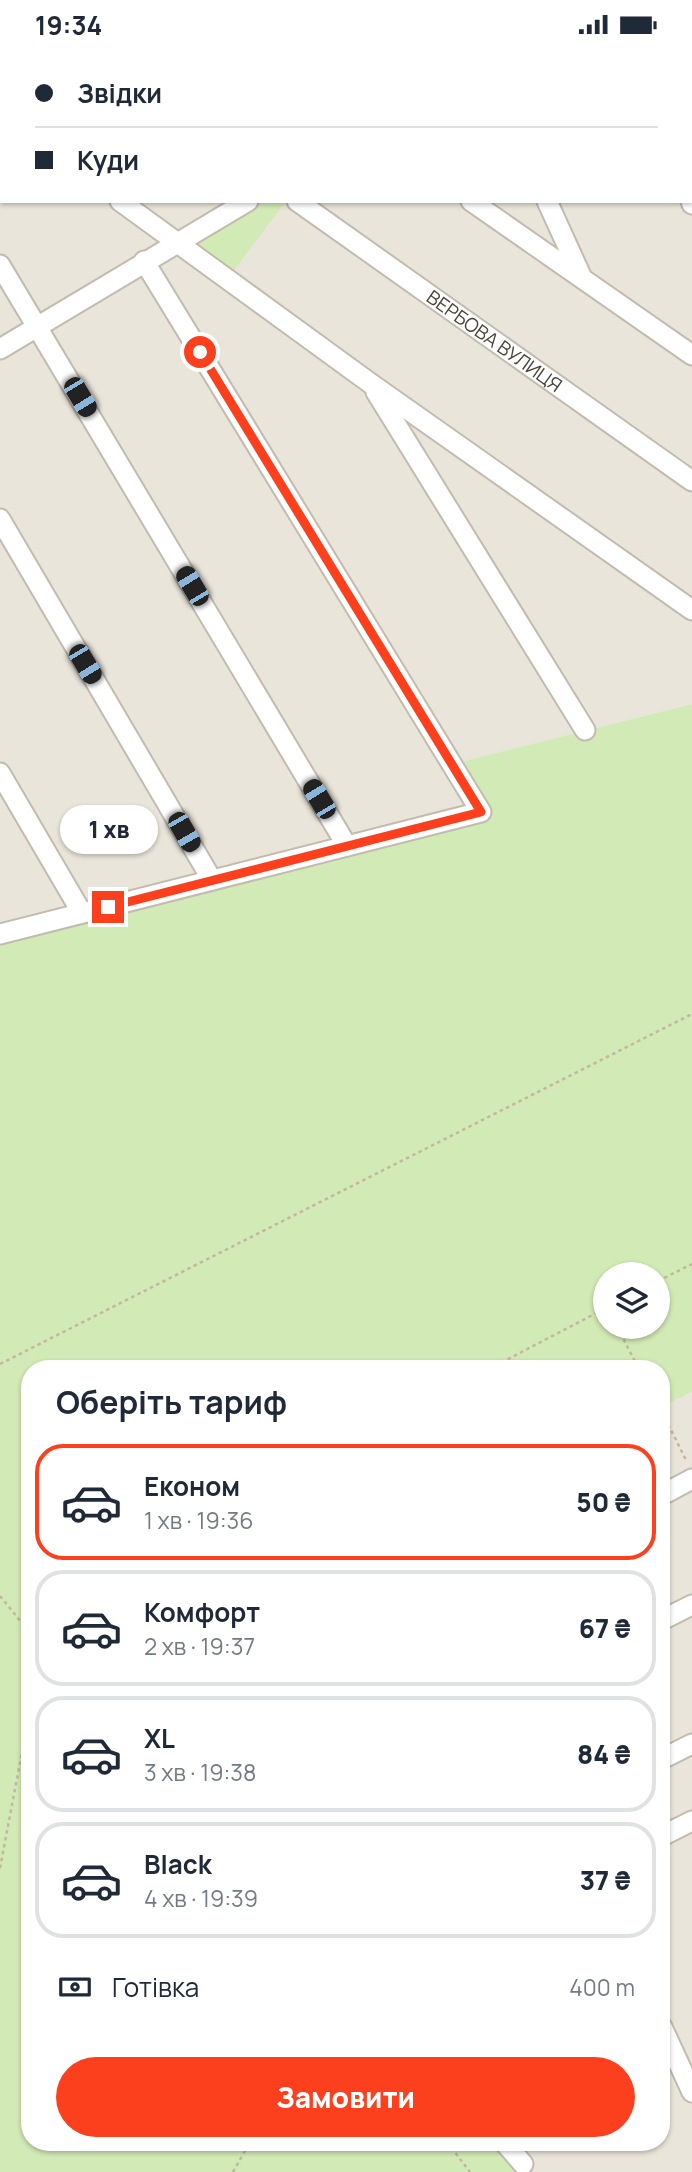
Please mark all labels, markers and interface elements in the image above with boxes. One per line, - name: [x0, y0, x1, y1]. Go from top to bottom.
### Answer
- text: 19:34: [35, 7, 102, 43]
- text: Звідки: [77, 75, 162, 111]
- text: Куди: [77, 142, 139, 178]
- street label: ВЕРБОВА ВУЛИЦЯ: [422, 284, 567, 398]
- route start: [184, 336, 216, 368]
- car: [61, 374, 100, 420]
- car: [173, 563, 212, 609]
- car: [66, 641, 105, 687]
- car: [300, 776, 339, 822]
- callout: 1 хв: [59, 805, 157, 855]
- car: [165, 809, 204, 855]
- text: 1 хв: [88, 813, 130, 845]
- route end: [92, 891, 124, 923]
- map controls: [593, 1262, 670, 1339]
- button: layers: [593, 1262, 670, 1339]
- text: Оберіть тариф: [56, 1380, 287, 1424]
- text: Економ: [144, 1468, 240, 1504]
- icon: car: [60, 1471, 123, 1534]
- text: 50 ₴: [576, 1484, 631, 1520]
- text: 1 хв · 19:36: [144, 1504, 254, 1536]
- text: Комфорт: [144, 1594, 260, 1630]
- icon: car: [60, 1597, 123, 1660]
- text: 67 ₴: [579, 1610, 631, 1646]
- text: 2 хв · 19:37: [144, 1630, 255, 1662]
- text: XL: [144, 1720, 175, 1756]
- icon: car: [60, 1723, 123, 1786]
- text: 84 ₴: [577, 1736, 631, 1772]
- text: 3 хв · 19:38: [144, 1756, 256, 1788]
- text: Black: [144, 1846, 212, 1882]
- icon: car: [60, 1849, 123, 1912]
- text: 37 ₴: [580, 1862, 631, 1898]
- text: 4 хв · 19:39: [144, 1882, 258, 1914]
- icon: cash: [56, 1968, 94, 2006]
- text: Готівка: [112, 1969, 199, 2005]
- text: 400 m: [569, 1971, 635, 2003]
- button: Замовити: [56, 2057, 635, 2137]

